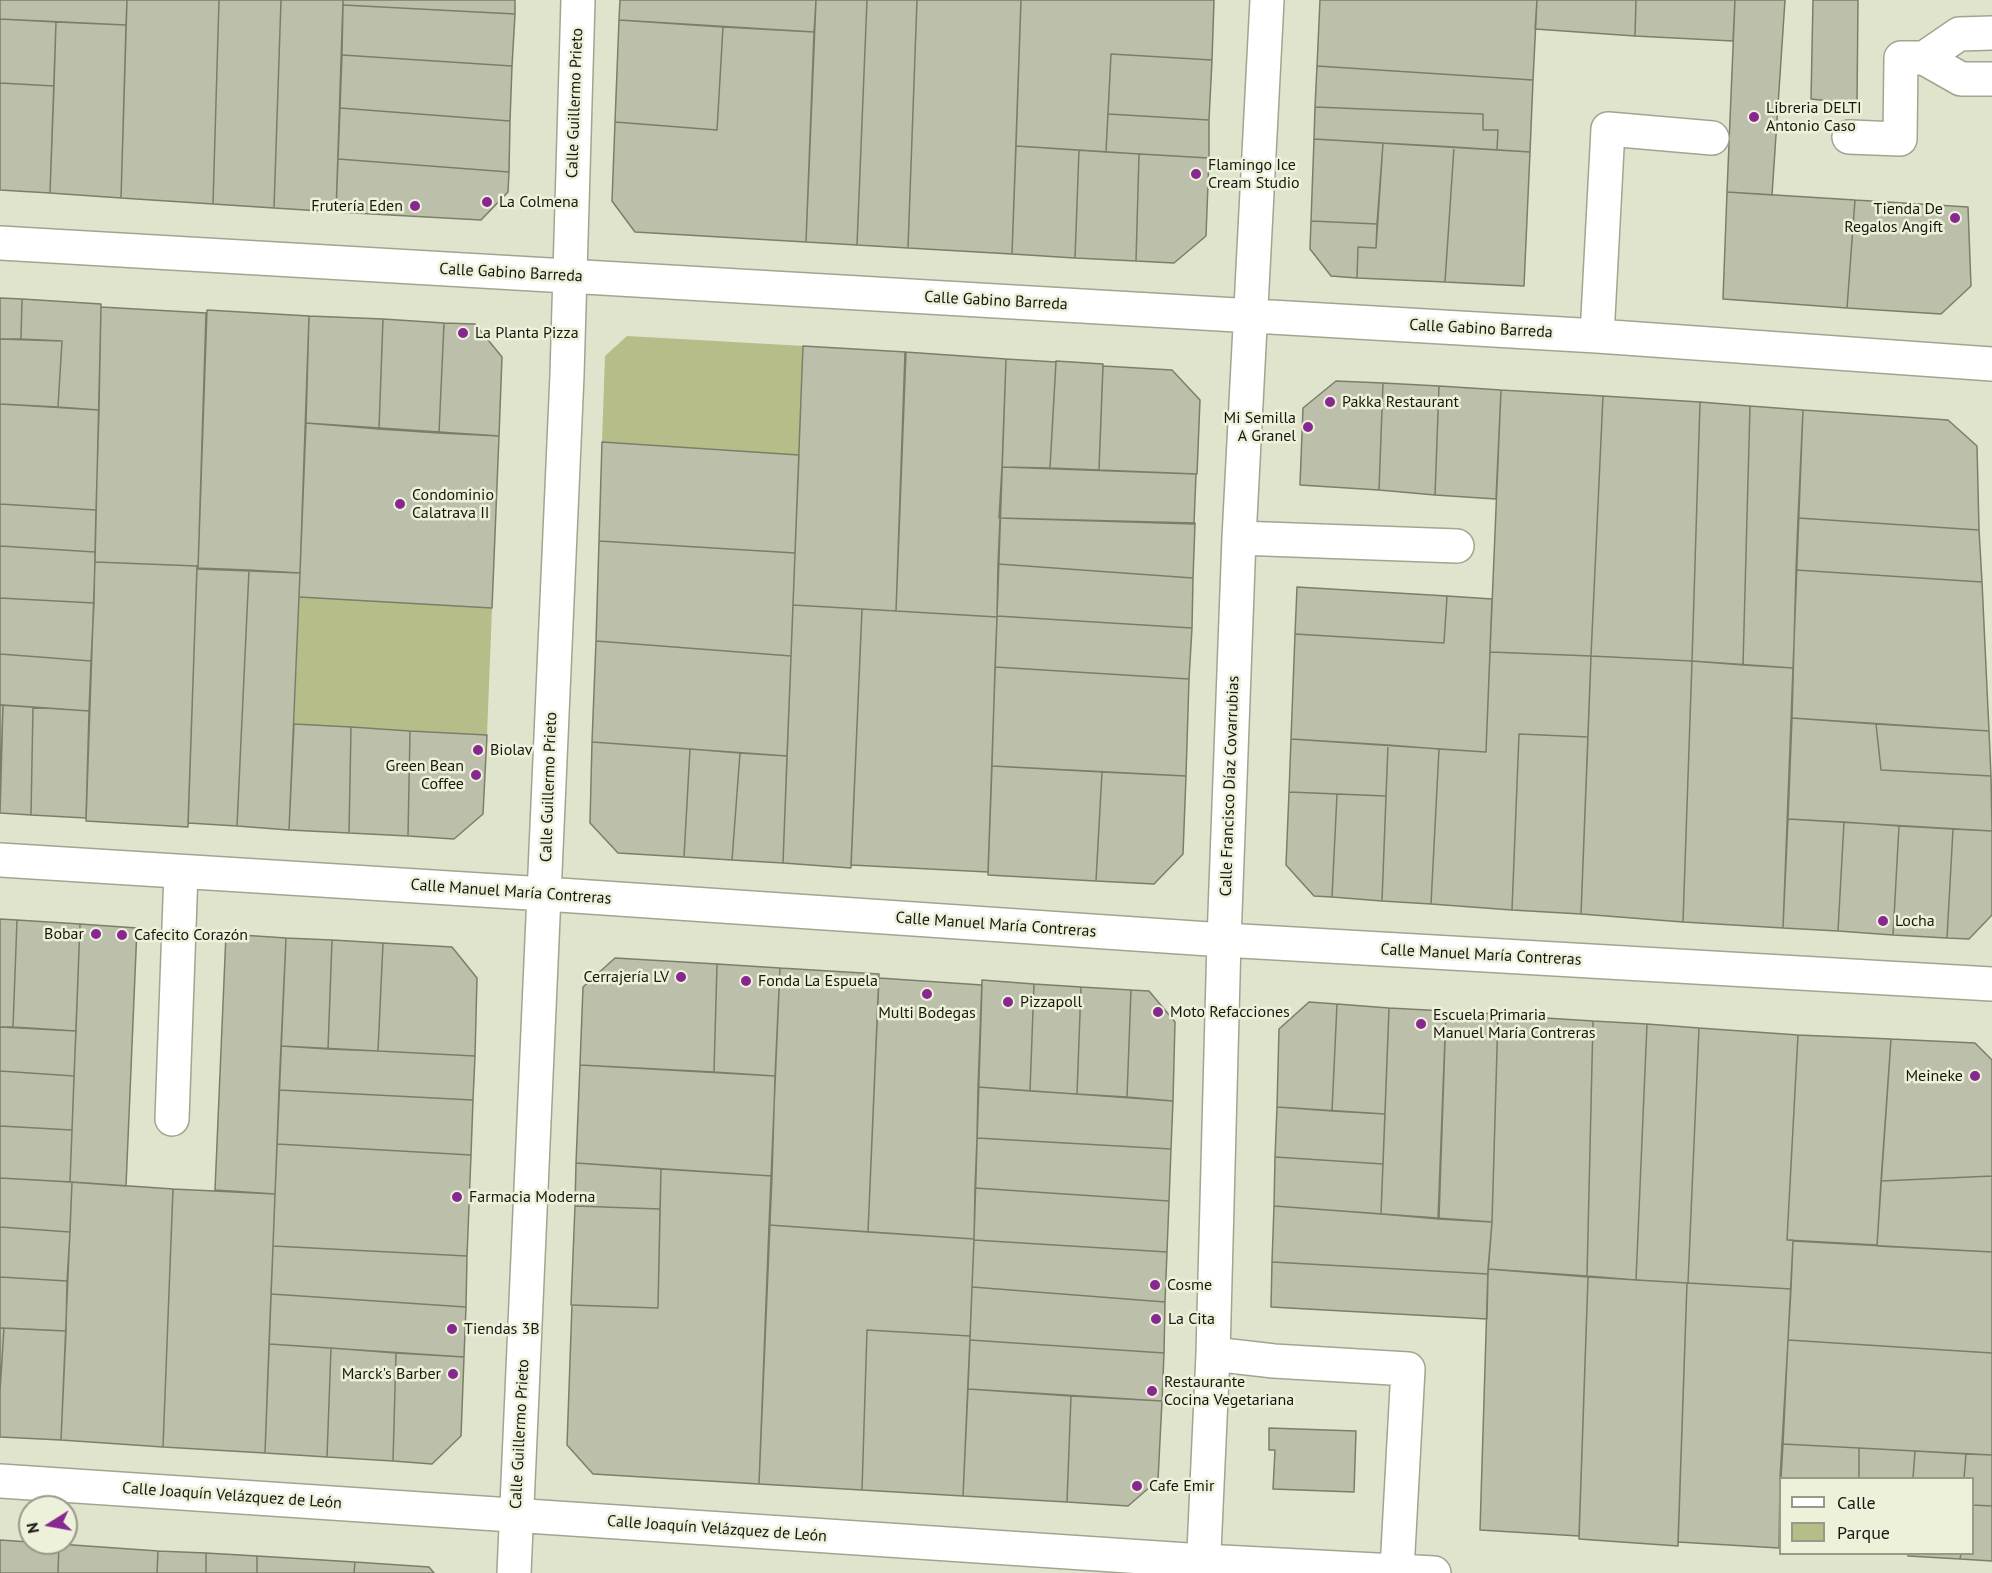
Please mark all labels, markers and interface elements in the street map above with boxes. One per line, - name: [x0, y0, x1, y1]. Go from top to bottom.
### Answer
- street label: Calle Guillermo Prieto: [563, 28, 587, 178]
- place label: Libreria DELTI Antonio Caso: [1766, 98, 1862, 136]
- marker: Libreria DELTI Antonio Caso: [1747, 110, 1761, 124]
- place label: Flamingo Ice Cream Studio: [1208, 155, 1300, 193]
- marker: Flamingo Ice Cream Studio: [1189, 167, 1203, 181]
- place label: La Colmena: [499, 192, 579, 212]
- marker: La Colmena: [480, 195, 494, 209]
- place label: Frutería Eden: [311, 196, 403, 216]
- marker: Frutería Eden: [408, 199, 422, 213]
- place label: Tienda De Regalos Angift: [1844, 199, 1943, 237]
- marker: Tienda De Regalos Angift: [1948, 211, 1962, 225]
- street label: Calle Gabino Barreda: [439, 260, 583, 286]
- street label: Calle Gabino Barreda: [924, 288, 1068, 314]
- street label: Calle Gabino Barreda: [1409, 316, 1553, 342]
- place label: La Planta Pizza: [475, 323, 579, 343]
- marker: La Planta Pizza: [456, 326, 470, 340]
- place label: Pakka Restaurant: [1342, 392, 1459, 412]
- marker: Pakka Restaurant: [1323, 395, 1337, 409]
- place label: Mi Semilla A Granel: [1224, 408, 1296, 446]
- marker: Mi Semilla A Granel: [1301, 420, 1315, 434]
- place label: Condominio Calatrava II: [412, 485, 494, 523]
- marker: Condominio Calatrava II: [393, 497, 407, 511]
- street label: Calle Francisco Díaz Covarrubias: [1217, 675, 1243, 897]
- street label: Calle Guillermo Prieto: [537, 712, 561, 862]
- place label: Biolav: [490, 740, 533, 760]
- marker: Biolav: [471, 743, 485, 757]
- place label: Green Bean Coffee: [386, 756, 464, 794]
- marker: Green Bean Coffee: [469, 768, 483, 782]
- street label: Calle Manuel María Contreras: [410, 875, 612, 909]
- street label: Calle Manuel María Contreras: [895, 908, 1097, 942]
- place label: Locha: [1895, 911, 1935, 931]
- marker: Locha: [1876, 914, 1890, 928]
- place label: Bobar: [44, 924, 84, 944]
- place label: Cafecito Corazón: [134, 925, 248, 945]
- marker: Bobar: [89, 927, 103, 941]
- marker: Cafecito Corazón: [115, 928, 129, 942]
- street label: Calle Manuel María Contreras: [1380, 940, 1582, 970]
- place label: Cerrajería LV: [583, 967, 669, 987]
- marker: Cerrajería LV: [674, 970, 688, 984]
- place label: Fonda La Espuela: [758, 971, 878, 991]
- marker: Fonda La Espuela: [739, 974, 753, 988]
- marker: Multi Bodegas: [920, 987, 934, 1001]
- place label: Pizzapoll: [1020, 992, 1082, 1012]
- marker: Pizzapoll: [1001, 995, 1015, 1009]
- place label: Moto Refacciones: [1170, 1002, 1290, 1022]
- place label: Multi Bodegas: [878, 1003, 976, 1023]
- marker: Moto Refacciones: [1151, 1005, 1165, 1019]
- place label: Escuela Primaria Manuel María Contreras: [1433, 1005, 1596, 1043]
- marker: Escuela Primaria Manuel María Contreras: [1414, 1017, 1428, 1031]
- place label: Meineke: [1905, 1066, 1963, 1086]
- marker: Meineke: [1968, 1069, 1982, 1083]
- place label: Farmacia Moderna: [469, 1187, 595, 1207]
- marker: Farmacia Moderna: [450, 1190, 464, 1204]
- place label: Cosme: [1167, 1275, 1212, 1295]
- marker: Cosme: [1148, 1278, 1162, 1292]
- place label: La Cita: [1168, 1309, 1215, 1329]
- marker: La Cita: [1149, 1312, 1163, 1326]
- place label: Tiendas 3B: [464, 1319, 540, 1339]
- marker: Tiendas 3B: [445, 1322, 459, 1336]
- street label: Calle Guillermo Prieto: [506, 1359, 534, 1509]
- place label: Marck's Barber: [342, 1364, 441, 1384]
- marker: Marck's Barber: [446, 1367, 460, 1381]
- place label: Restaurante Cocina Vegetariana: [1164, 1372, 1294, 1410]
- marker: Restaurante Cocina Vegetariana: [1145, 1384, 1159, 1398]
- place label: Cafe Emir: [1149, 1476, 1214, 1496]
- legend: [1779, 1477, 1974, 1555]
- street label: Calle Joaquín Velázquez de León: [121, 1479, 343, 1513]
- marker: Cafe Emir: [1130, 1479, 1144, 1493]
- text: Calle: [1837, 1491, 1876, 1514]
- north arrow: [18, 1495, 78, 1555]
- street label: Calle Joaquín Velázquez de León: [606, 1512, 828, 1546]
- text: N: [21, 1521, 43, 1535]
- text: Parque: [1837, 1521, 1890, 1544]

